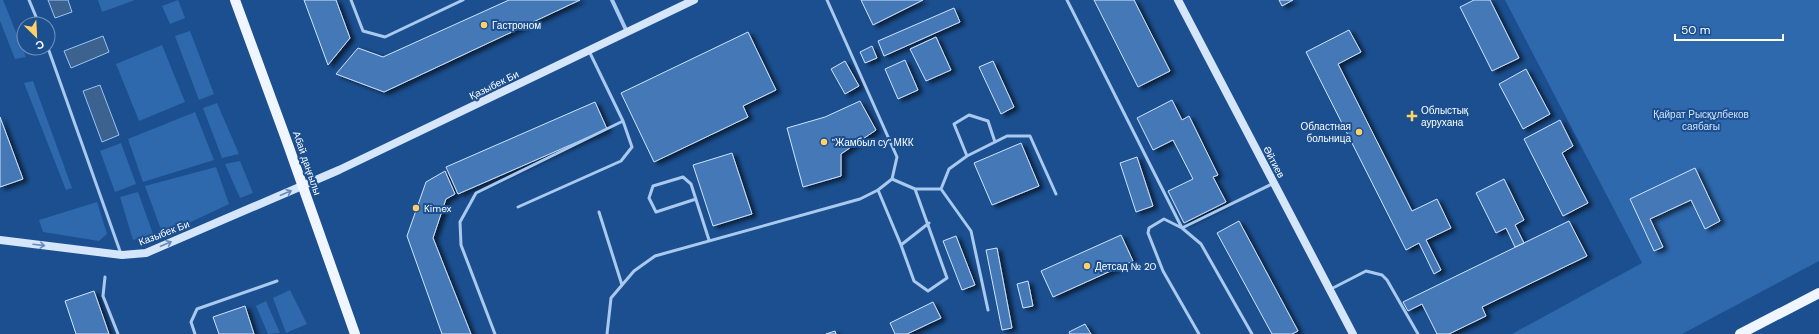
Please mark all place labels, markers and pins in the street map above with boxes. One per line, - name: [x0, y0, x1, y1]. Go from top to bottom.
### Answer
- place label: Гастроном: [492, 19, 541, 32]
- marker: Гастроном: [479, 20, 489, 30]
- place label: Облыстық аурухана: [1421, 104, 1469, 129]
- marker: Облыстық аурухана: [1406, 110, 1418, 122]
- place label: Областная больница: [1300, 120, 1351, 145]
- marker: Областная больница: [1354, 127, 1364, 137]
- place label: "Жамбыл су" МКК: [832, 136, 914, 149]
- marker: "Жамбыл су" МКК: [819, 137, 829, 147]
- place label: Kimex: [424, 202, 452, 215]
- marker: Kimex: [411, 203, 421, 213]
- place label: Детсад № 20: [1095, 260, 1157, 273]
- marker: Детсад № 20: [1082, 261, 1092, 271]

